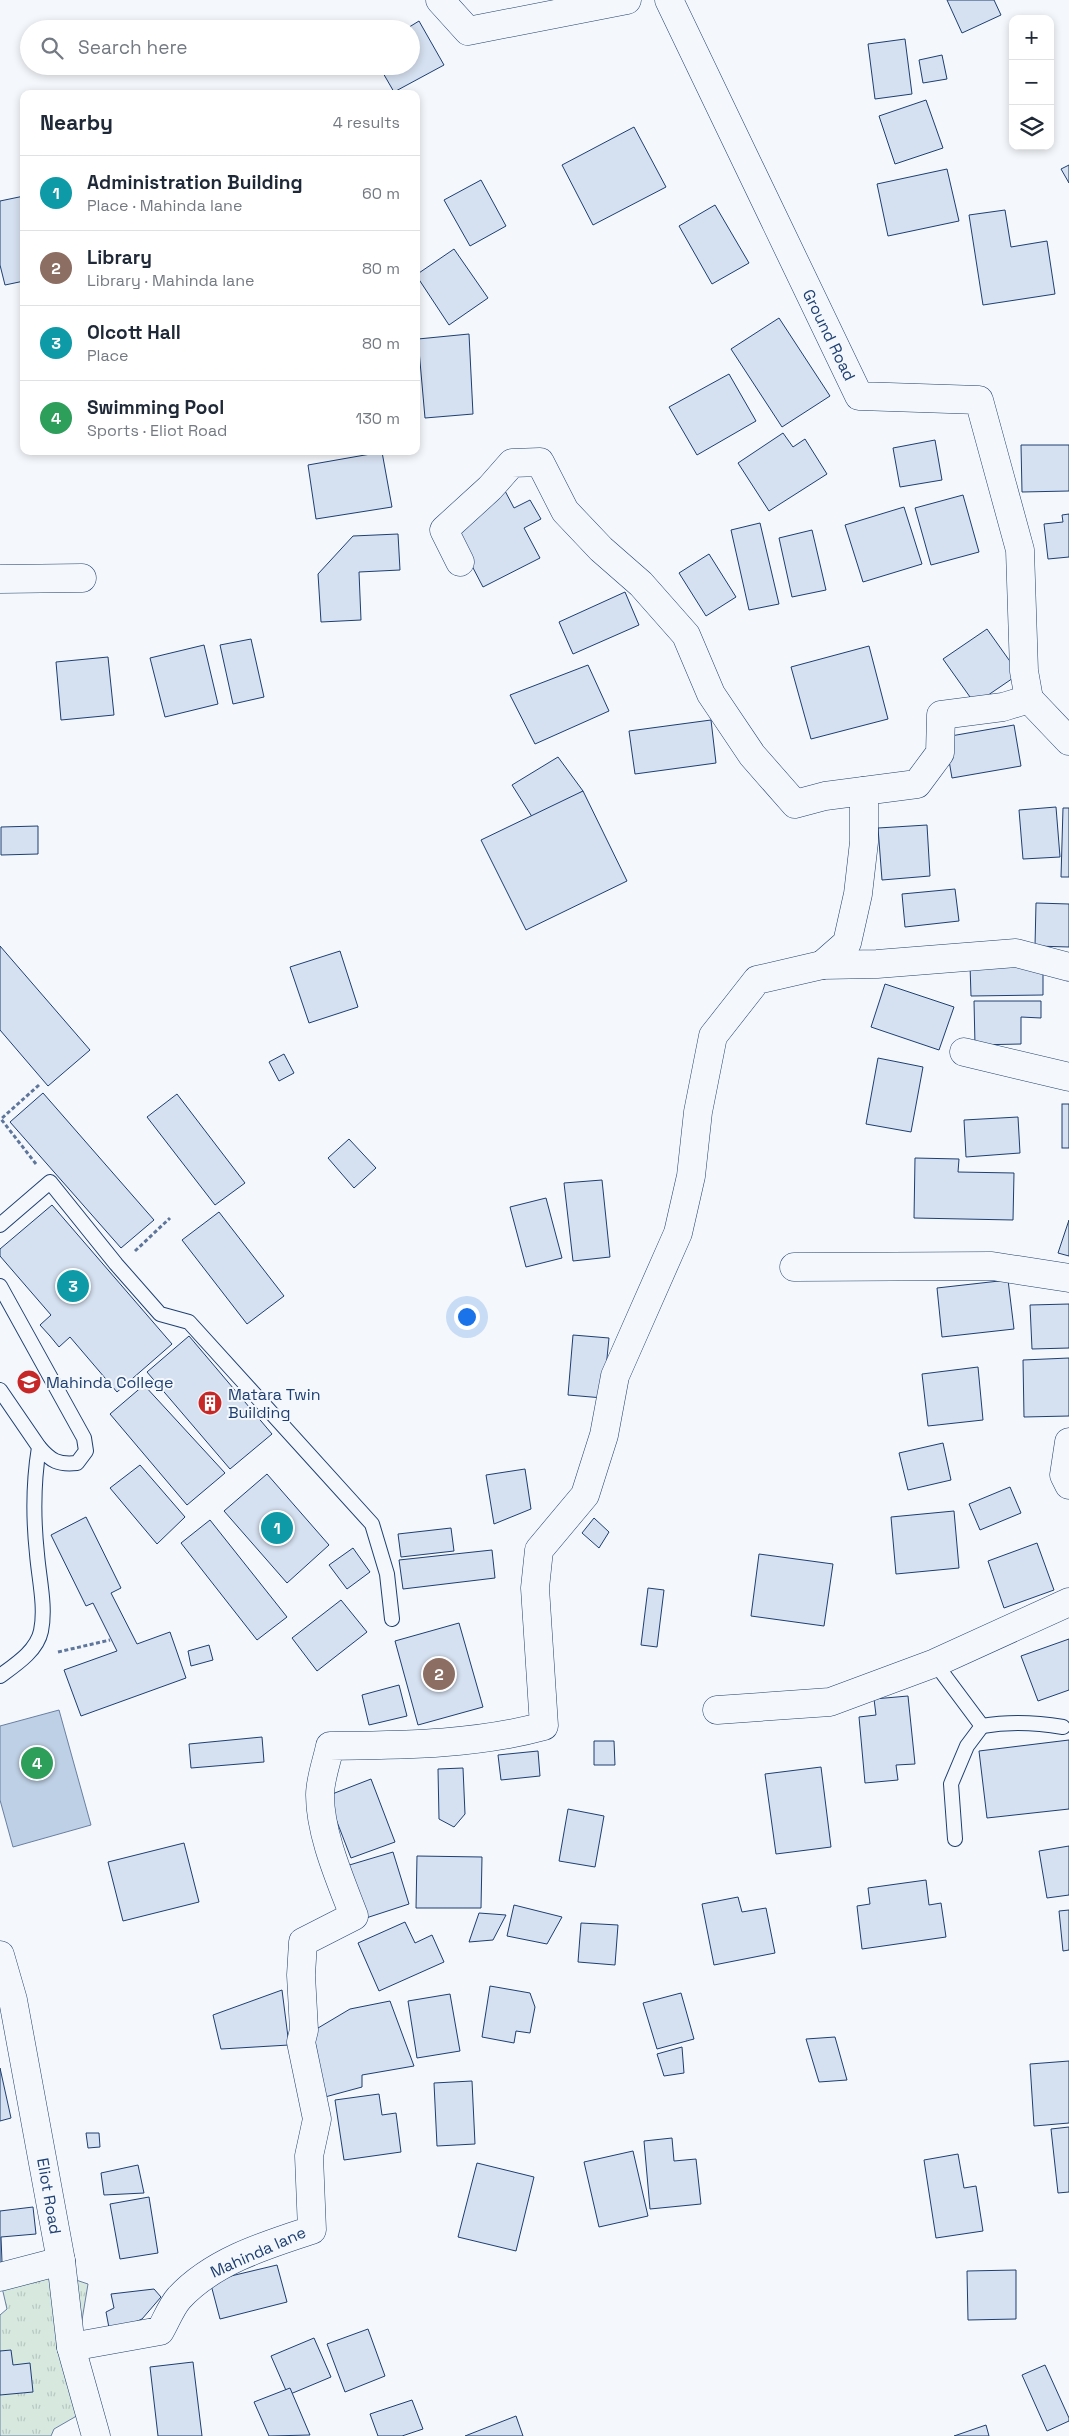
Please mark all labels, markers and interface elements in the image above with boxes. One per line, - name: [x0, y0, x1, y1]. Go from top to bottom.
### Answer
- map controls: [1009, 15, 1054, 150]
- button: +: [1009, 15, 1054, 60]
- search box: [20, 20, 420, 75]
- icon: search: [38, 34, 66, 62]
- text: Search here: [78, 35, 188, 60]
- button: −: [1009, 60, 1054, 105]
- button: layers: [1009, 105, 1054, 150]
- text: Nearby: [40, 109, 113, 136]
- text: 4 results: [333, 112, 400, 133]
- text: Administration Building: [87, 170, 303, 195]
- text: 1: [52, 183, 60, 204]
- text: 60 m: [362, 183, 400, 204]
- text: Place · Mahinda lane: [87, 195, 242, 216]
- text: Library: [87, 245, 152, 270]
- text: 2: [51, 258, 61, 279]
- text: 80 m: [362, 258, 400, 279]
- text: Library · Mahinda lane: [87, 270, 255, 291]
- street label: Ground Road: [798, 286, 860, 384]
- text: Olcott Hall: [87, 320, 181, 345]
- text: 3: [51, 333, 61, 354]
- text: 80 m: [362, 333, 400, 354]
- text: Place: [87, 345, 129, 366]
- text: Swimming Pool: [87, 395, 224, 420]
- text: 4: [51, 408, 61, 429]
- text: 130 m: [356, 408, 400, 429]
- text: Sports · Eliot Road: [87, 420, 227, 441]
- pin: 3: [57, 1267, 89, 1305]
- your location: [454, 1304, 480, 1330]
- school or university icon: Mahinda College: [16, 1369, 42, 1395]
- place label: Mahinda College: [46, 1372, 173, 1393]
- place label: Matara Twin Building: [228, 1384, 320, 1423]
- building icon: Matara Twin Building: [197, 1390, 223, 1416]
- pin: 1: [261, 1509, 293, 1547]
- pin: 2: [423, 1655, 455, 1693]
- pin: 4: [21, 1744, 53, 1782]
- street label: Eliot Road: [32, 2156, 66, 2236]
- street label: Mahinda lane: [207, 2222, 309, 2282]

